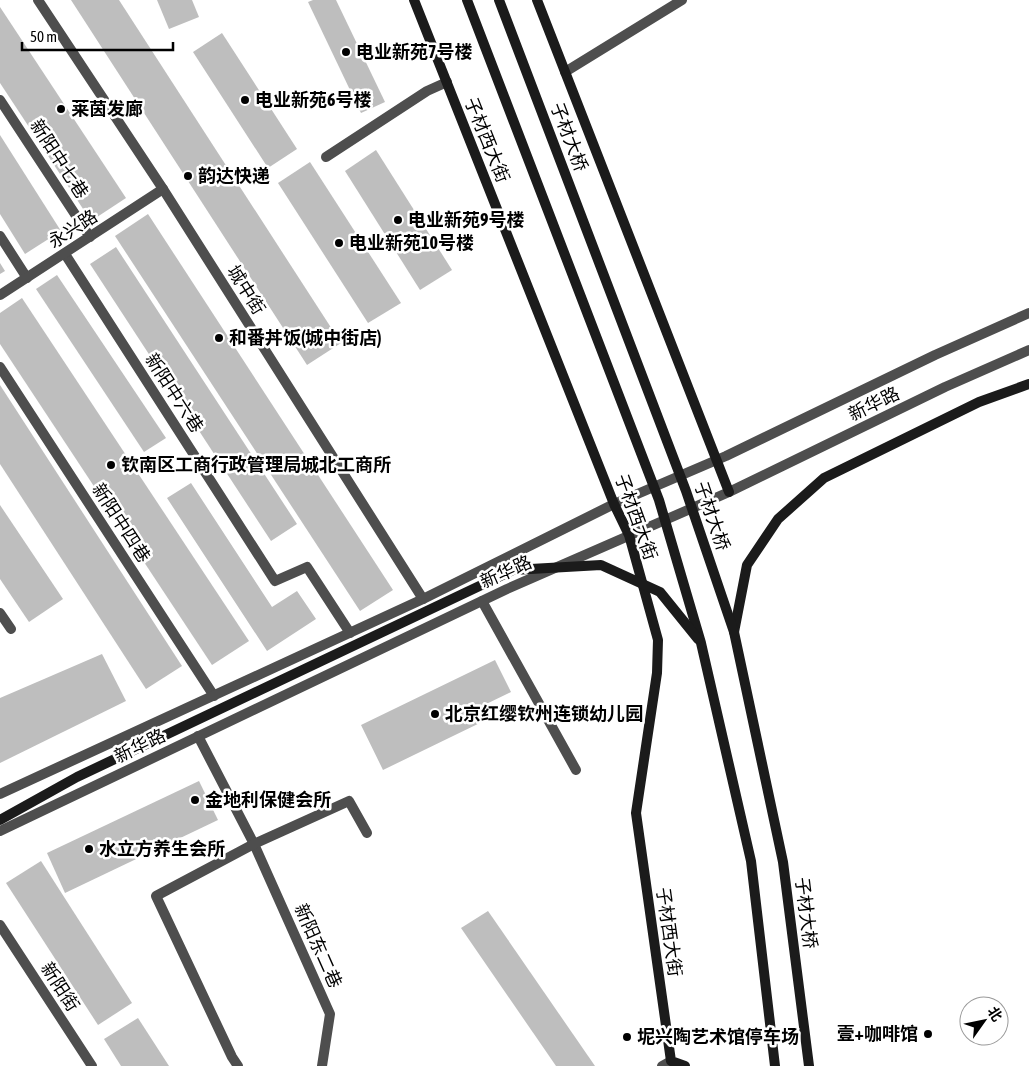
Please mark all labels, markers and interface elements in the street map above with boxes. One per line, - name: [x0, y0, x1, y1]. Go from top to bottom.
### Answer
- scale bar: [22, 20, 174, 52]
- text: 50 m: [30, 28, 57, 45]
- place label: 电业新苑7号楼: [356, 41, 472, 62]
- marker: 电业新苑7号楼: [340, 46, 352, 58]
- place label: 电业新苑6号楼: [255, 89, 371, 110]
- marker: 电业新苑6号楼: [239, 94, 251, 106]
- street label: 子材西大街: [461, 94, 514, 185]
- place label: 莱茵发廊: [71, 98, 143, 119]
- street label: 子材大桥: [547, 99, 592, 174]
- marker: 莱茵发廊: [55, 103, 67, 115]
- street label: 新阳中七巷: [26, 115, 93, 202]
- place label: 韵达快递: [198, 165, 270, 186]
- marker: 韵达快递: [182, 170, 194, 182]
- street label: 永兴路: [44, 205, 101, 252]
- place label: 电业新苑9号楼: [408, 209, 524, 230]
- marker: 电业新苑9号楼: [392, 214, 404, 226]
- place label: 电业新苑10号楼: [349, 232, 474, 253]
- marker: 电业新苑10号楼: [333, 237, 345, 249]
- street label: 城中街: [223, 261, 270, 318]
- place label: 和番丼饭(城中街店): [229, 327, 382, 348]
- marker: 和番丼饭(城中街店): [213, 332, 225, 344]
- street label: 新阳中六巷: [141, 349, 208, 436]
- street label: 新华路: [845, 382, 903, 425]
- place label: 钦南区工商行政管理局城北工商所: [121, 454, 391, 475]
- marker: 钦南区工商行政管理局城北工商所: [105, 459, 117, 471]
- street label: 子材西大街: [611, 471, 662, 563]
- street label: 子材大桥: [691, 478, 734, 553]
- street label: 新阳中四巷: [88, 479, 155, 566]
- street label: 新华路: [477, 551, 535, 592]
- place label: 北京红缨钦州连锁幼儿园: [445, 703, 643, 724]
- marker: 北京红缨钦州连锁幼儿园: [429, 708, 441, 720]
- street label: 新华路: [111, 724, 169, 767]
- place label: 金地利保健会所: [205, 789, 331, 810]
- marker: 金地利保健会所: [189, 794, 201, 806]
- place label: 水立方养生会所: [99, 838, 225, 859]
- marker: 水立方养生会所: [83, 843, 95, 855]
- street label: 子材大桥: [792, 876, 821, 950]
- street label: 子材西大街: [653, 886, 686, 978]
- street label: 新阳东二巷: [291, 900, 346, 991]
- street label: 新阳街: [37, 958, 84, 1015]
- north arrow: [959, 996, 1009, 1046]
- text: 北: [984, 1004, 1005, 1024]
- place label: 壹+咖啡馆: [837, 1023, 918, 1044]
- place label: 坭兴陶艺术馆停车场: [637, 1026, 799, 1047]
- marker: 壹+咖啡馆: [922, 1028, 934, 1040]
- marker: 坭兴陶艺术馆停车场: [621, 1031, 633, 1043]

